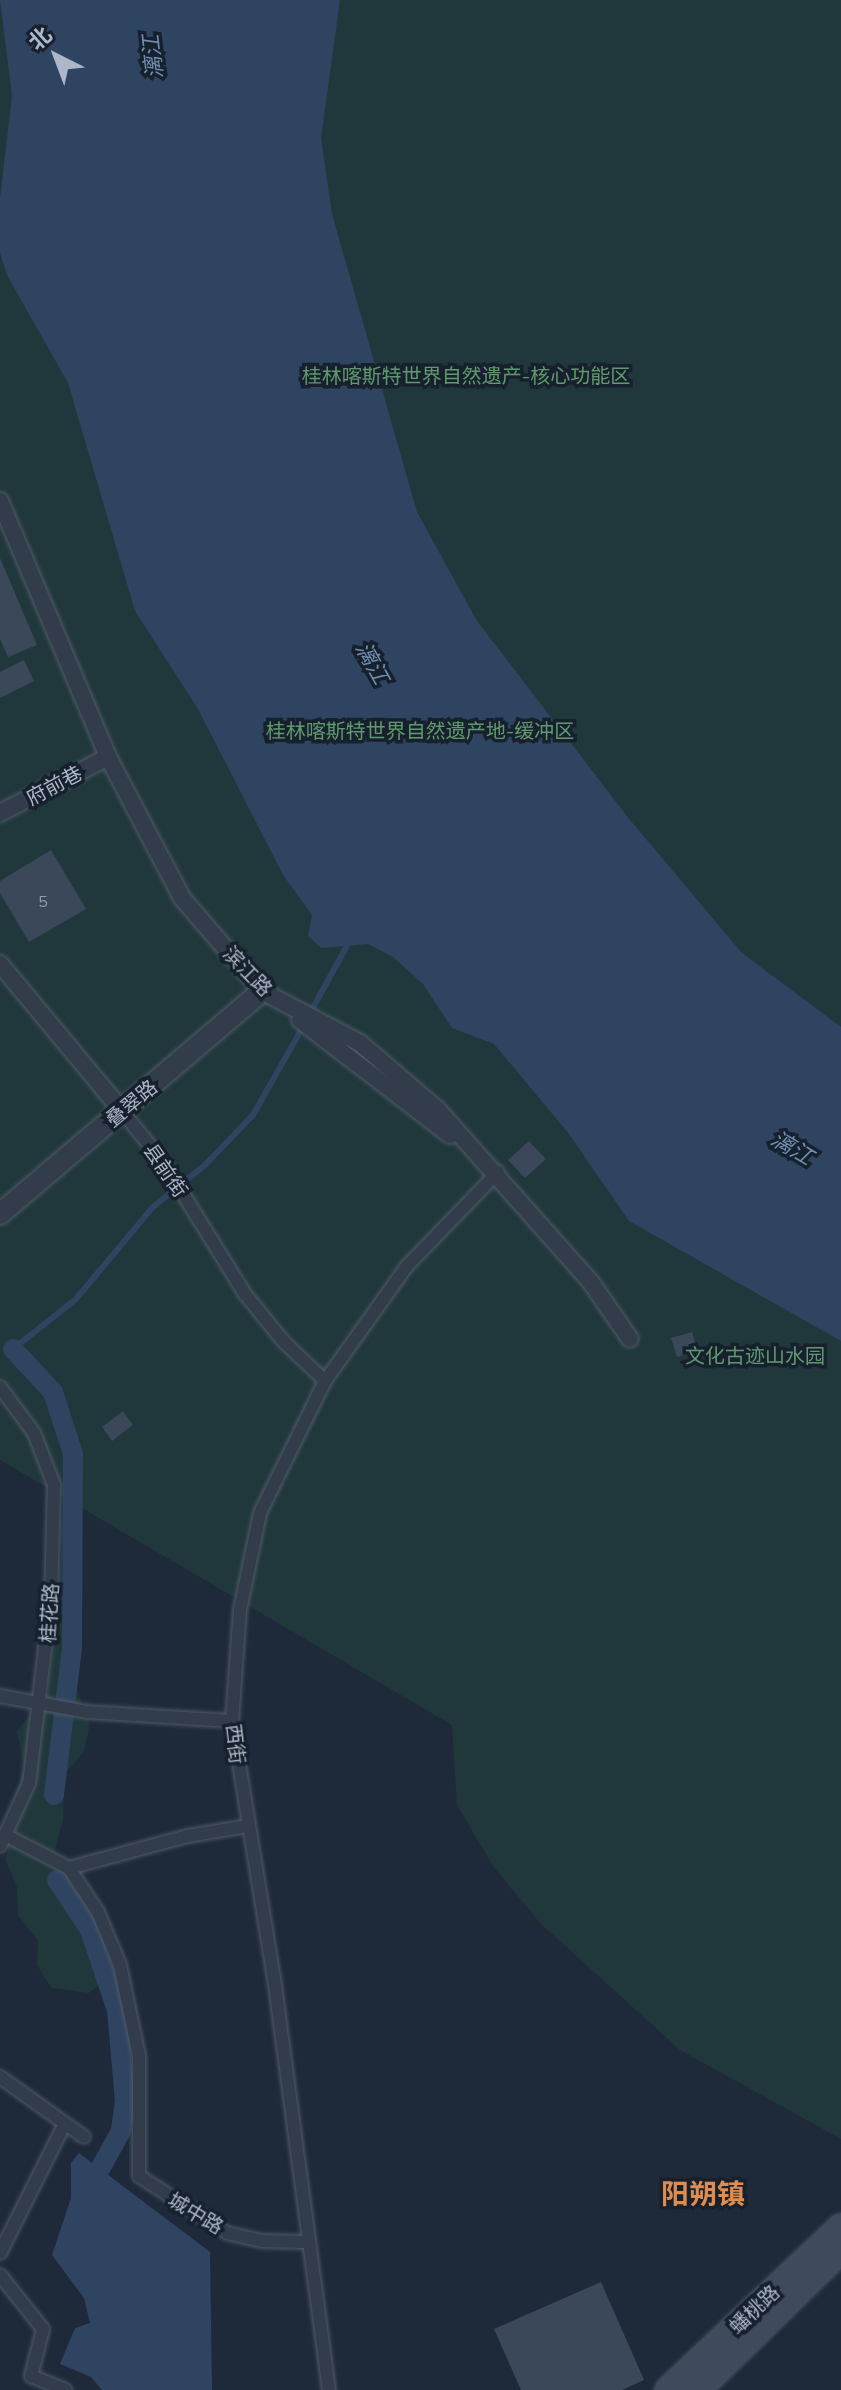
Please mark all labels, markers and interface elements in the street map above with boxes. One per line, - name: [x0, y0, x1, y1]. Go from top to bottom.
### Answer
- north arrow: [16, 16, 96, 96]
- text: 北: [22, 20, 57, 56]
- water label: 漓江: [138, 34, 168, 80]
- park label: 桂林喀斯特世界自然遗产-核心功能区: [302, 363, 630, 387]
- water label: 漓江: [350, 637, 394, 689]
- park label: 桂林喀斯特世界自然遗产地-缓冲区: [266, 718, 574, 742]
- street label: 府前巷: [22, 760, 86, 810]
- house number: 5: [38, 891, 48, 911]
- street label: 滨江路: [219, 941, 277, 1001]
- street label: 叠翠路: [100, 1075, 162, 1131]
- water label: 漓江: [766, 1125, 818, 1171]
- street label: 县前街: [139, 1139, 193, 1201]
- park label: 文化古迹山水园: [685, 1343, 825, 1367]
- street label: 桂花路: [35, 1582, 63, 1644]
- street label: 西街: [222, 1723, 250, 1765]
- district label: 阳朔镇: [661, 2177, 745, 2211]
- street label: 城中路: [164, 2187, 228, 2239]
- street label: 蟠桃路: [724, 2280, 784, 2338]

